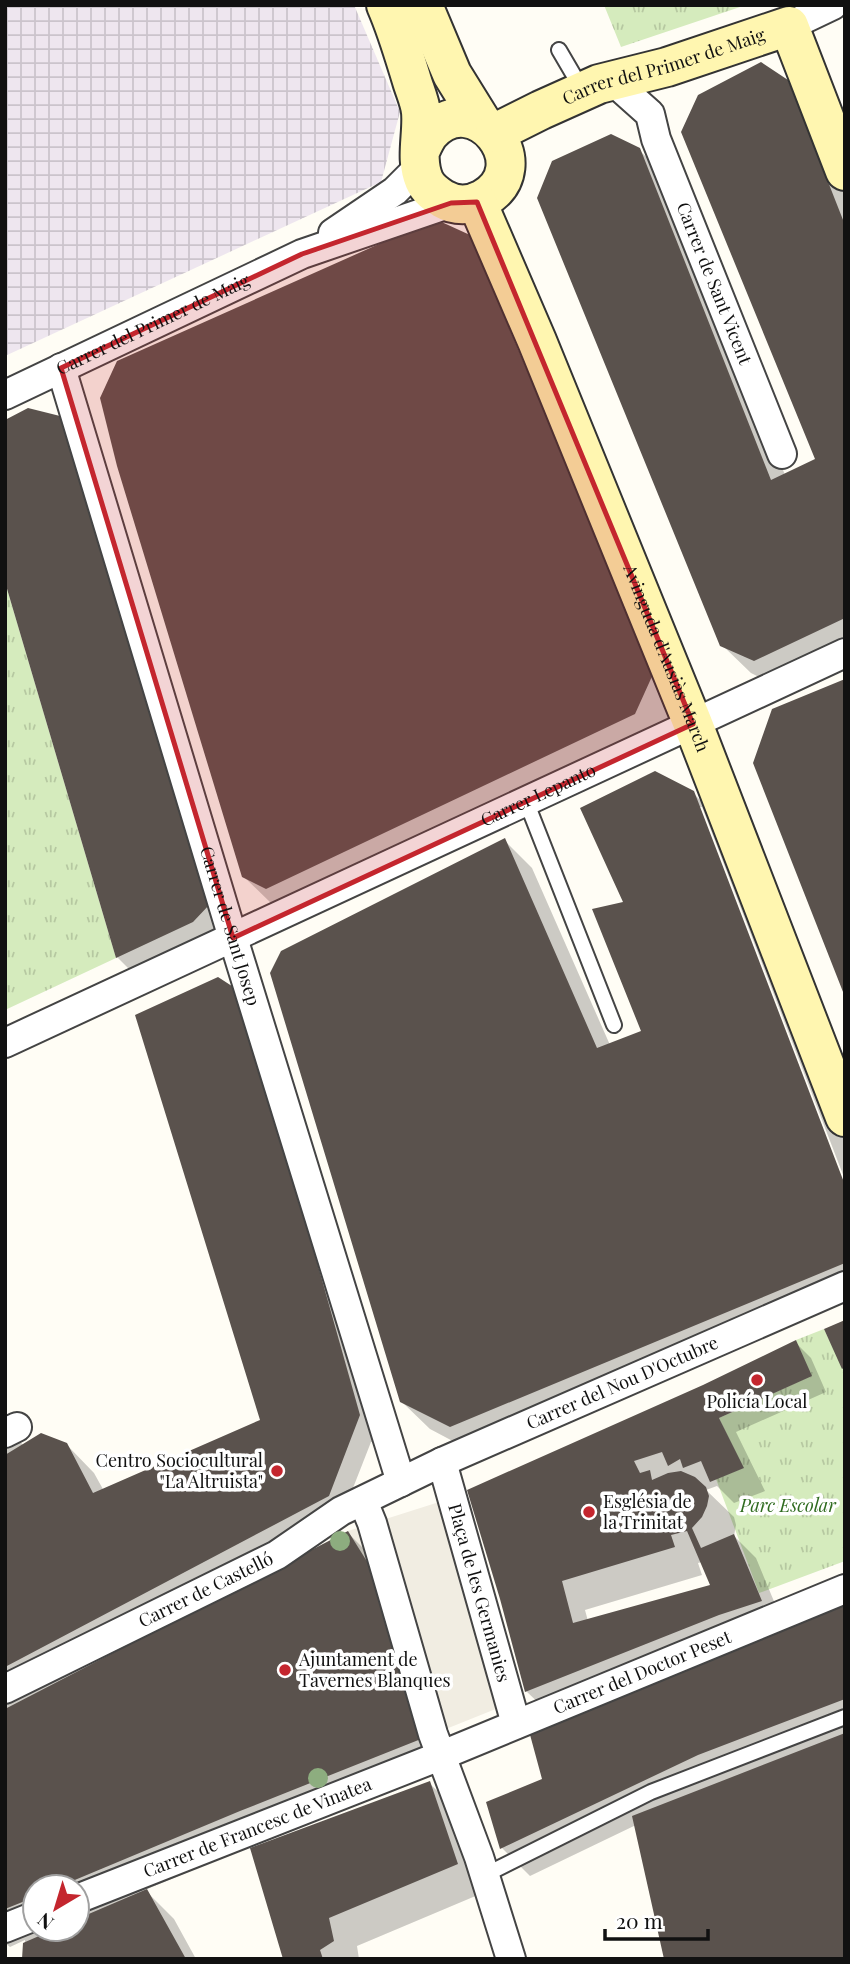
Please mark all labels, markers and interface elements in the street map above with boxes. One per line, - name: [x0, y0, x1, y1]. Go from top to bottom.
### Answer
- street label: Carrer del Primer de Maig: [558, 22, 768, 110]
- street label: Carrer de Sant Vicent: [672, 199, 758, 368]
- street label: Carrer del Primer de Maig: [52, 267, 254, 380]
- street label: Avinguda d'Ausiàs March: [618, 560, 716, 756]
- street label: Carrer Lepanto: [476, 757, 599, 832]
- street label: Carrer de Sant Josep: [195, 843, 266, 1008]
- street label: Carrer del Nou D'Octubre: [522, 1330, 722, 1435]
- marker: Policía Local: [749, 1372, 765, 1388]
- place label: Policía Local: [707, 1389, 808, 1413]
- place label: Centro Sociocultural "La Altruista": [96, 1448, 263, 1493]
- marker: Centro Sociocultural "La Altruista": [269, 1463, 285, 1479]
- place label: Església de la Trinitat: [603, 1489, 692, 1534]
- park label: Parc Escolar: [739, 1493, 837, 1517]
- street label: Plaça de les Germanies: [443, 1501, 517, 1685]
- marker: Església de la Trinitat: [581, 1504, 597, 1520]
- street label: Carrer de Castelló: [134, 1546, 277, 1632]
- street label: Carrer del Doctor Peset: [549, 1624, 735, 1719]
- place label: Ajuntament de Tavernes Blanques: [298, 1647, 451, 1692]
- marker: Ajuntament de Tavernes Blanques: [277, 1662, 293, 1678]
- street label: Carrer de Francesc de Vinatea: [140, 1771, 375, 1883]
- north arrow: [21, 1873, 91, 1943]
- scale bar: [605, 1898, 708, 1942]
- text: 20 m: [616, 1906, 663, 1934]
- text: N: [31, 1908, 58, 1937]

